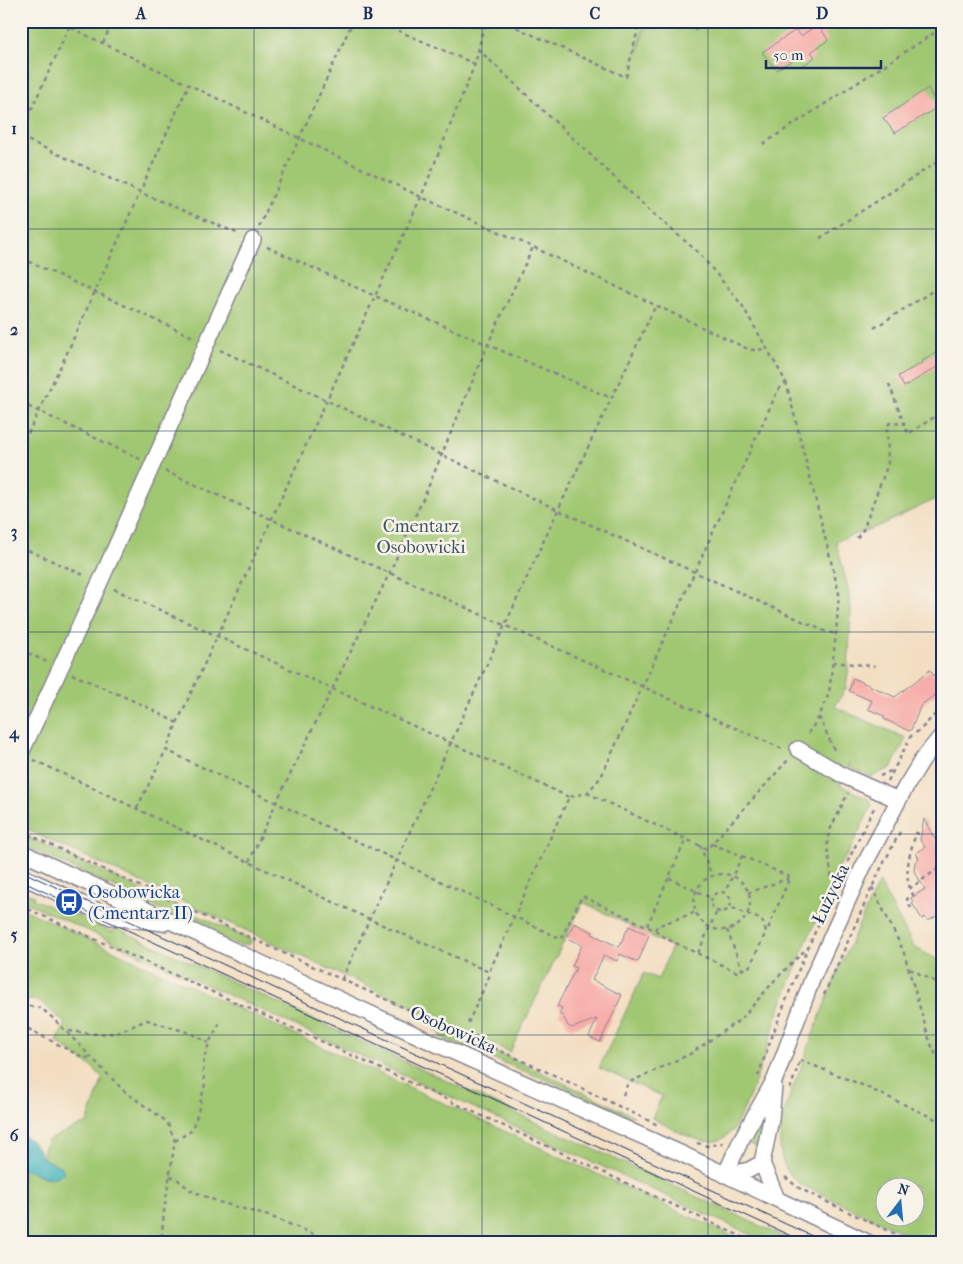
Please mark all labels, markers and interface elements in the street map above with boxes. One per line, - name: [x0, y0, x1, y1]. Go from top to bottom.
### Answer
- text: A: [135, 4, 147, 23]
- text: B: [363, 4, 373, 23]
- text: C: [590, 4, 601, 23]
- text: D: [816, 4, 828, 23]
- scale bar: [766, 38, 880, 70]
- text: 50 m: [773, 46, 804, 64]
- text: 1: [11, 119, 17, 138]
- text: 2: [10, 320, 18, 339]
- park label: Cmentarz Osobowicki: [376, 516, 466, 558]
- text: 3: [11, 522, 17, 542]
- text: 4: [8, 723, 20, 743]
- street label: Łużycka: [808, 860, 854, 927]
- place label: Osobowicka (Cmentarz II): [88, 882, 193, 924]
- bus stop icon: Osobowicka (Cmentarz II): [54, 887, 84, 917]
- text: 5: [11, 925, 18, 944]
- street label: Osobowicka: [407, 1002, 500, 1059]
- text: 6: [10, 1126, 19, 1145]
- north arrow: [876, 1176, 926, 1226]
- text: N: [896, 1180, 911, 1200]

